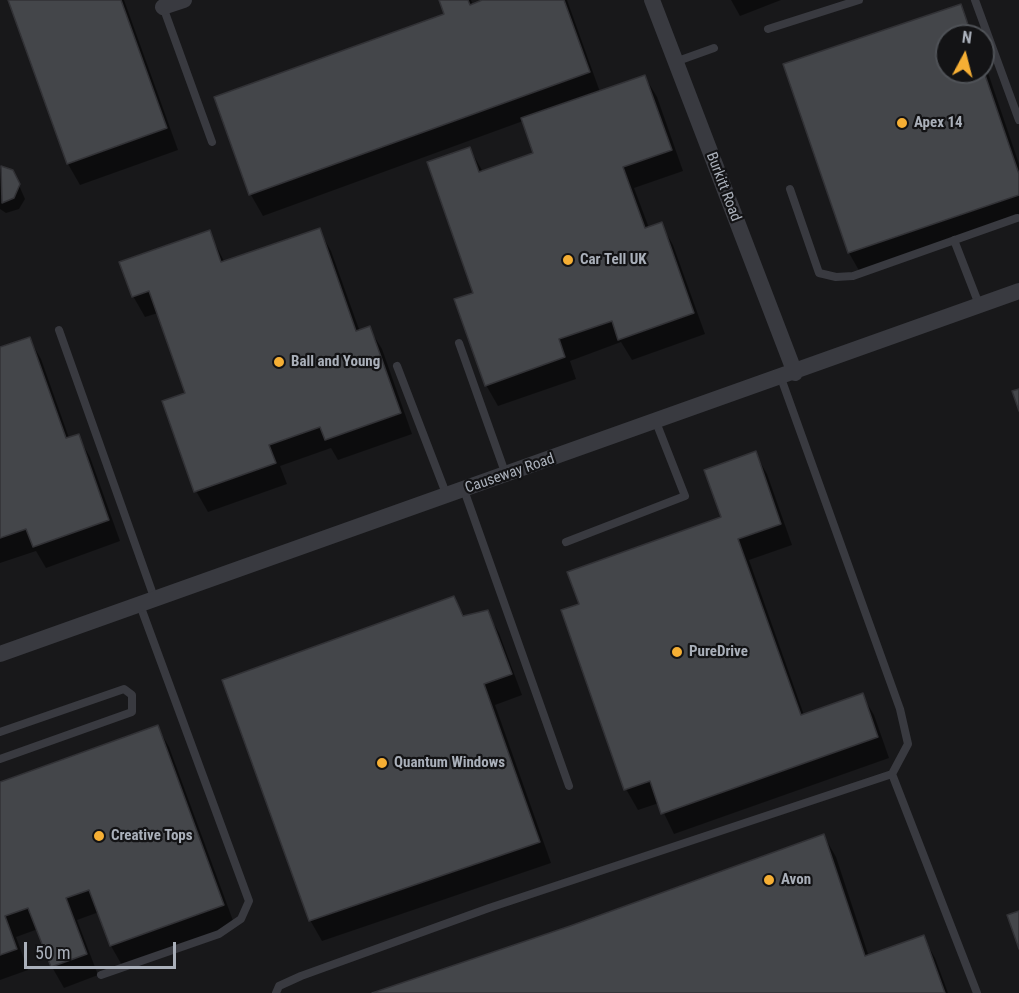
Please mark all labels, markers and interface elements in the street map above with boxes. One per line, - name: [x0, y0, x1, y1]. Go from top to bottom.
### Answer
- north arrow: [935, 24, 995, 84]
- text: N: [961, 28, 973, 48]
- place label: Apex 14: [914, 114, 963, 132]
- marker: Apex 14: [895, 116, 909, 130]
- street label: Burkitt Road: [702, 150, 744, 224]
- place label: Car Tell UK: [580, 251, 647, 269]
- marker: Car Tell UK: [561, 253, 575, 267]
- place label: Ball and Young: [291, 353, 380, 371]
- marker: Ball and Young: [272, 355, 286, 369]
- street label: Causeway Road: [463, 450, 557, 498]
- place label: PureDrive: [689, 643, 748, 661]
- marker: PureDrive: [670, 645, 684, 659]
- place label: Quantum Windows: [394, 754, 505, 772]
- marker: Quantum Windows: [375, 756, 389, 770]
- place label: Creative Tops: [111, 827, 193, 845]
- marker: Creative Tops: [92, 829, 106, 843]
- place label: Avon: [781, 871, 811, 889]
- marker: Avon: [762, 873, 776, 887]
- scale bar: [27, 930, 178, 968]
- text: 50 m: [35, 942, 70, 963]

